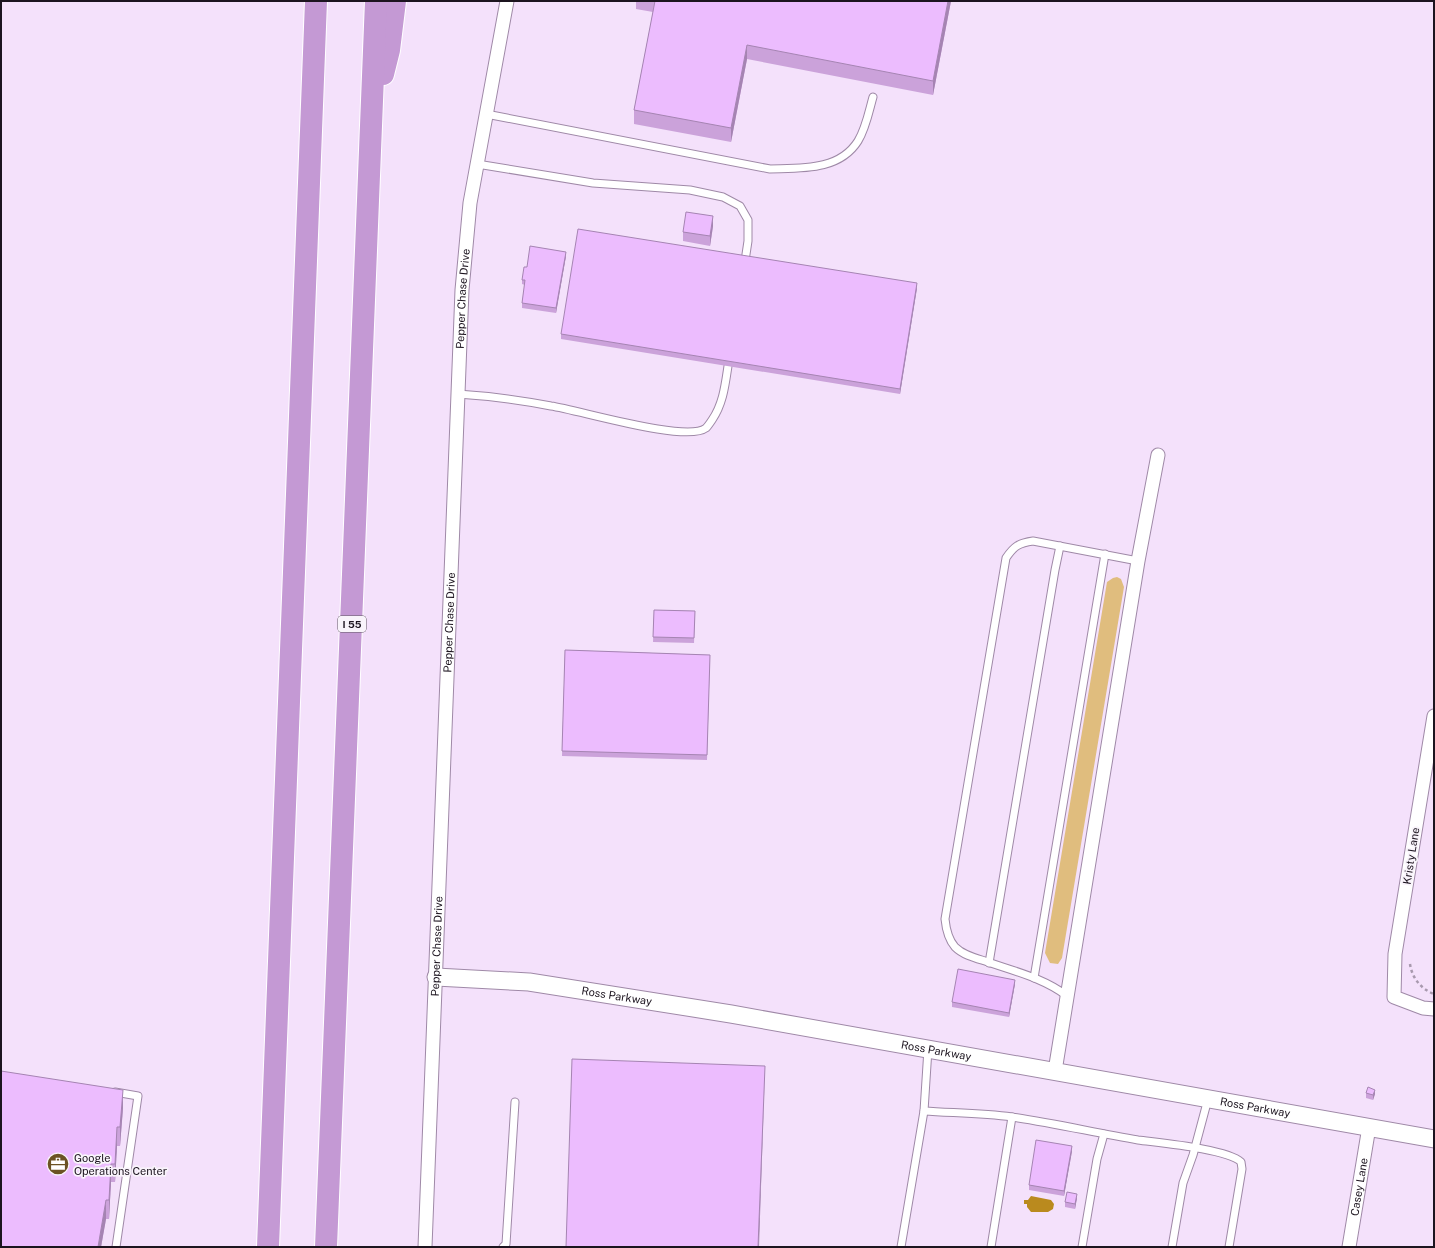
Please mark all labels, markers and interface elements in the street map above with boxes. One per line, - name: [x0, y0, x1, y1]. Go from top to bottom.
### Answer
- street label: Pepper Chase Drive: [454, 248, 472, 349]
- street label: Pepper Chase Drive: [441, 572, 457, 673]
- road number: I 55: [338, 616, 366, 632]
- street label: Kristy Lane: [1401, 827, 1421, 885]
- street label: Pepper Chase Drive: [429, 896, 445, 997]
- street label: Ross Parkway: [581, 984, 653, 1007]
- street label: Ross Parkway: [900, 1038, 972, 1063]
- street label: Ross Parkway: [1219, 1095, 1291, 1119]
- office icon: Google Operations Center: [45, 1151, 71, 1177]
- place label: Google Operations Center: [74, 1152, 167, 1177]
- street label: Casey Lane: [1348, 1157, 1370, 1217]

